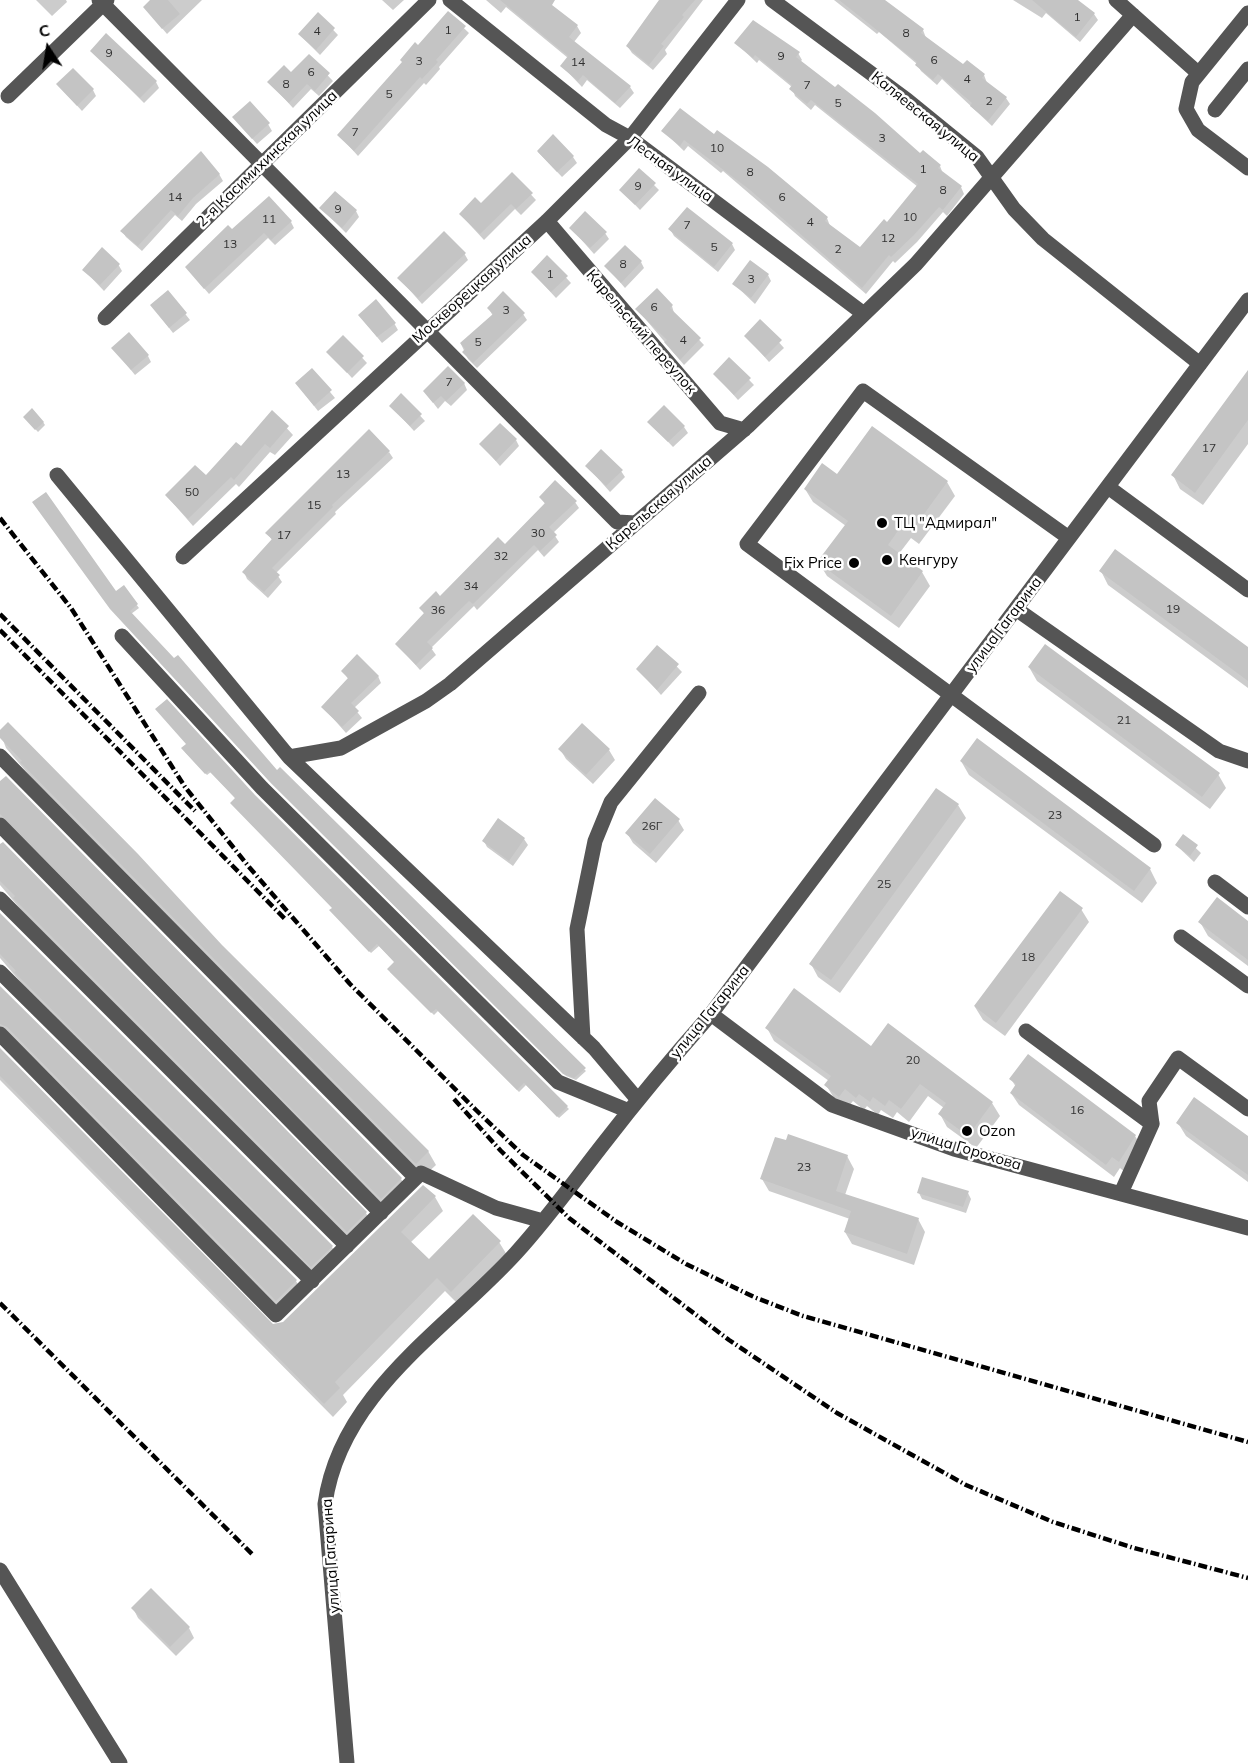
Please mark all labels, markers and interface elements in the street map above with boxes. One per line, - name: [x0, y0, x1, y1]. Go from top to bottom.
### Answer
- house number: 1: [1073, 10, 1081, 24]
- north arrow: [18, 18, 78, 78]
- text: С: [37, 19, 52, 41]
- house number: 1: [444, 23, 452, 37]
- house number: 4: [313, 24, 321, 38]
- house number: 8: [902, 26, 910, 40]
- house number: 9: [105, 46, 113, 60]
- house number: 9: [777, 49, 785, 63]
- house number: 6: [930, 53, 938, 67]
- house number: 3: [415, 54, 423, 68]
- house number: 14: [571, 55, 585, 69]
- house number: 6: [307, 65, 315, 79]
- street label: Каляевская улица: [868, 68, 982, 166]
- house number: 4: [963, 72, 971, 86]
- house number: 8: [282, 77, 290, 91]
- house number: 7: [803, 78, 811, 92]
- street label: 2-я Касимихинская улица: [193, 87, 341, 231]
- house number: 5: [385, 87, 393, 101]
- house number: 2: [985, 94, 993, 108]
- house number: 5: [834, 96, 842, 110]
- house number: 7: [351, 125, 359, 139]
- house number: 3: [878, 131, 886, 145]
- street label: Лесная улица: [624, 132, 716, 206]
- house number: 10: [710, 141, 724, 155]
- house number: 1: [919, 162, 927, 176]
- house number: 8: [746, 165, 754, 179]
- house number: 9: [634, 179, 642, 193]
- house number: 8: [939, 183, 947, 197]
- house number: 14: [168, 190, 182, 204]
- house number: 6: [778, 190, 786, 204]
- house number: 9: [334, 202, 342, 216]
- house number: 10: [903, 210, 917, 224]
- house number: 11: [262, 212, 276, 226]
- house number: 4: [806, 215, 814, 229]
- house number: 7: [683, 218, 691, 232]
- street label: Москворецкая улица: [409, 231, 535, 347]
- house number: 12: [881, 231, 895, 245]
- house number: 13: [223, 237, 237, 251]
- house number: 5: [710, 240, 718, 254]
- house number: 2: [834, 242, 842, 256]
- house number: 8: [619, 257, 627, 271]
- street label: Карельский переулок: [582, 266, 700, 398]
- house number: 1: [546, 267, 554, 281]
- house number: 3: [747, 272, 755, 286]
- house number: 6: [650, 300, 658, 314]
- house number: 3: [502, 303, 510, 317]
- house number: 4: [679, 333, 687, 347]
- house number: 5: [474, 335, 482, 349]
- house number: 7: [445, 375, 453, 389]
- house number: 17: [1202, 441, 1216, 455]
- street label: Карельская улица: [602, 452, 716, 554]
- house number: 13: [336, 467, 350, 481]
- house number: 50: [185, 485, 199, 499]
- house number: 15: [307, 498, 321, 512]
- place label: ТЦ "Адмирал": [894, 514, 997, 532]
- marker: ТЦ "Адмирал": [875, 516, 889, 530]
- house number: 30: [531, 526, 545, 540]
- house number: 17: [277, 528, 291, 542]
- house number: 32: [494, 549, 508, 563]
- place label: Кенгуру: [899, 551, 958, 569]
- marker: Кенгуру: [880, 553, 894, 567]
- place label: Fix Price: [784, 554, 842, 572]
- marker: Fix Price: [847, 556, 861, 570]
- street label: улица Гагарина: [962, 574, 1046, 676]
- house number: 34: [464, 579, 478, 593]
- house number: 19: [1166, 602, 1180, 616]
- house number: 36: [431, 603, 445, 617]
- house number: 21: [1117, 713, 1131, 727]
- house number: 23: [1048, 808, 1062, 822]
- house number: 26Г: [641, 819, 663, 833]
- house number: 25: [877, 877, 891, 891]
- house number: 18: [1021, 950, 1035, 964]
- street label: улица Гагарина: [667, 962, 753, 1062]
- house number: 20: [906, 1053, 920, 1067]
- house number: 16: [1070, 1103, 1084, 1117]
- place label: Ozon: [979, 1122, 1016, 1140]
- street label: улица Горохова: [908, 1124, 1024, 1174]
- marker: Ozon: [960, 1124, 974, 1138]
- house number: 23: [797, 1160, 811, 1174]
- street label: улица Гагарина: [318, 1498, 344, 1614]

